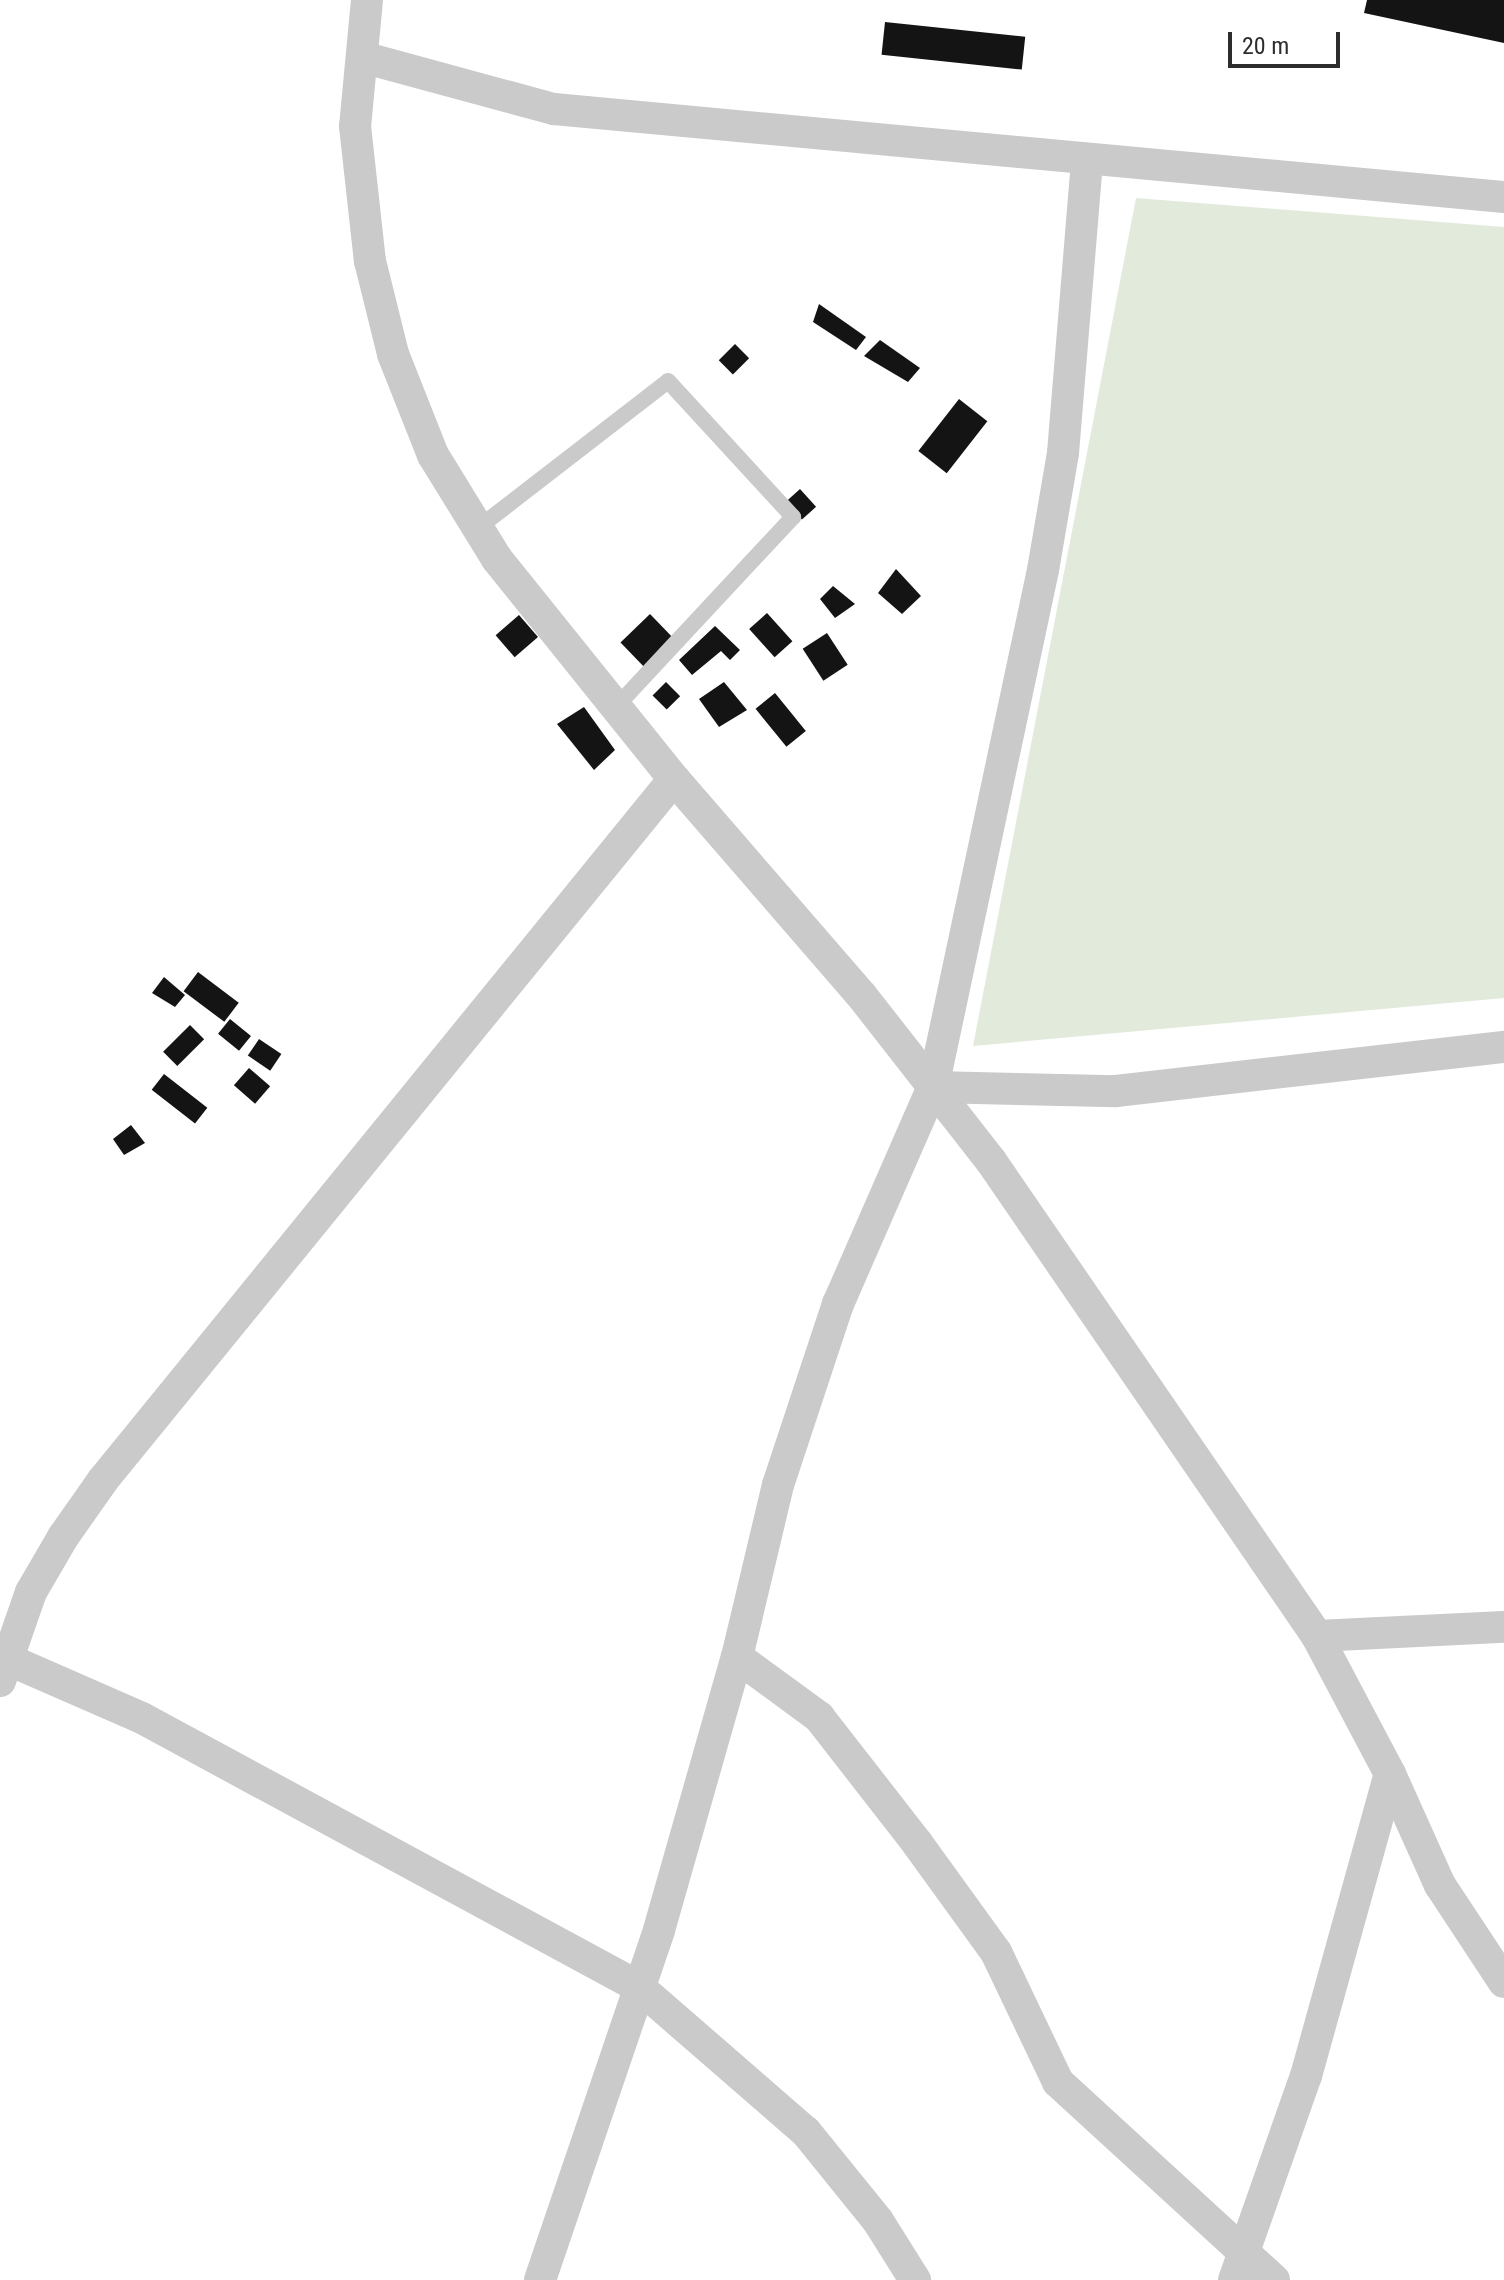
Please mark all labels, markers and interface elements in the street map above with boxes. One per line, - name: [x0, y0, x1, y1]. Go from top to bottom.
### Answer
- scale bar: [1232, 16, 1344, 66]
- text: 20 m: [1242, 32, 1289, 60]

